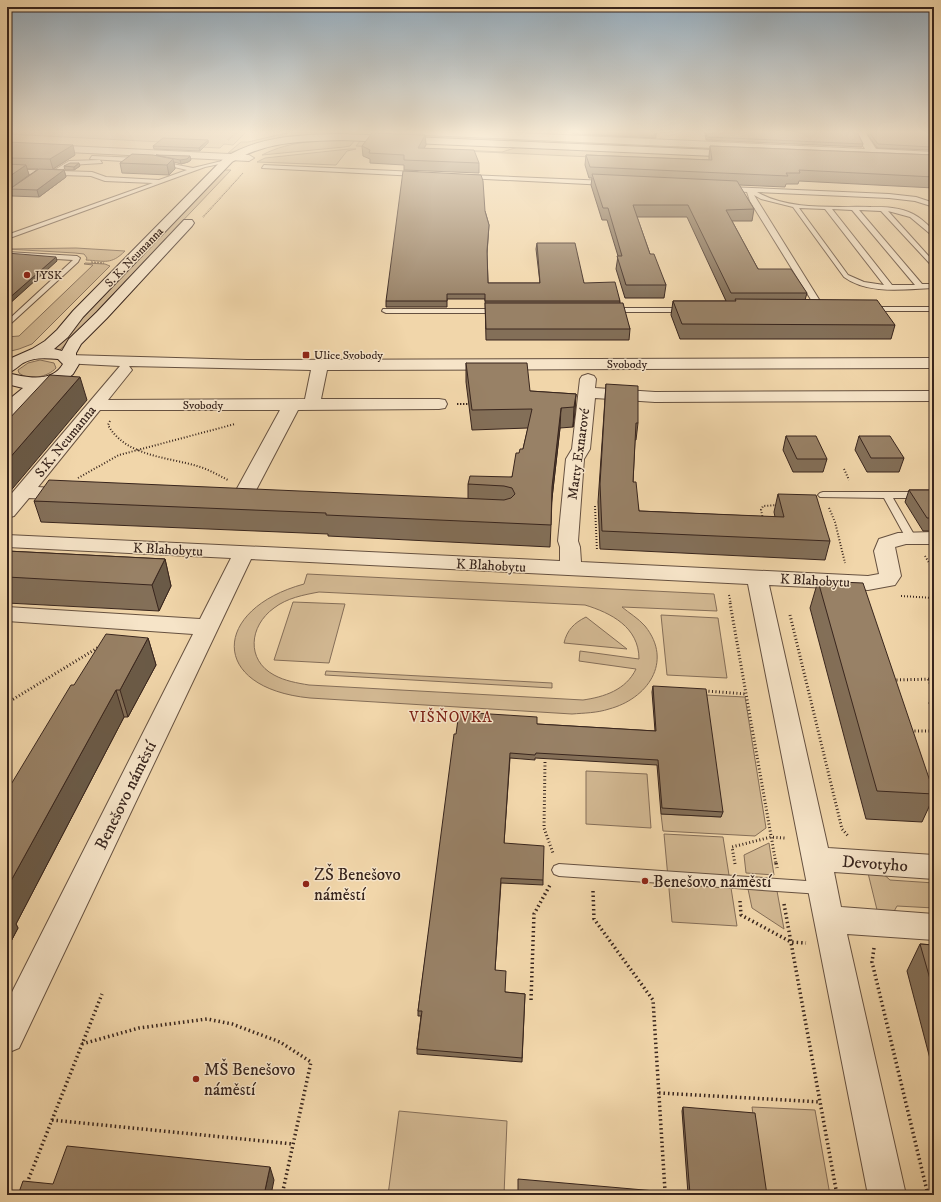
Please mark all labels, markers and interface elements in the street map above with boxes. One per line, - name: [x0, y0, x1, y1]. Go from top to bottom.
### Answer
- street label: S. K. Neumanna: [102, 224, 167, 291]
- place label: JYSK: [34, 268, 63, 283]
- marker: JYSK: [22, 270, 32, 280]
- place label: Ulice Svobody: [314, 348, 383, 363]
- marker: Ulice Svobody: [301, 350, 311, 360]
- street label: Svobody: [607, 357, 647, 372]
- street label: Svobody: [183, 398, 223, 413]
- street label: S.K. Neumanna: [31, 402, 100, 481]
- street label: Marty Exnarové: [564, 407, 594, 501]
- street label: K Blahobytu: [132, 539, 204, 561]
- street label: K Blahobytu: [455, 555, 527, 577]
- street label: K Blahobytu: [779, 570, 851, 592]
- district label: VIŠŇOVKA: [408, 707, 493, 727]
- street label: Benešovo náměstí: [90, 736, 162, 853]
- street label: Devotyho: [841, 851, 909, 877]
- place label: ZŠ Benešovo náměstí: [314, 863, 401, 906]
- place label: Benešovo náměstí: [653, 871, 773, 893]
- marker: Benešovo náměstí: [640, 876, 650, 886]
- marker: ZŠ Benešovo náměstí: [301, 879, 311, 889]
- place label: MŠ Benešovo náměstí: [204, 1058, 295, 1101]
- marker: MŠ Benešovo náměstí: [191, 1074, 201, 1084]

